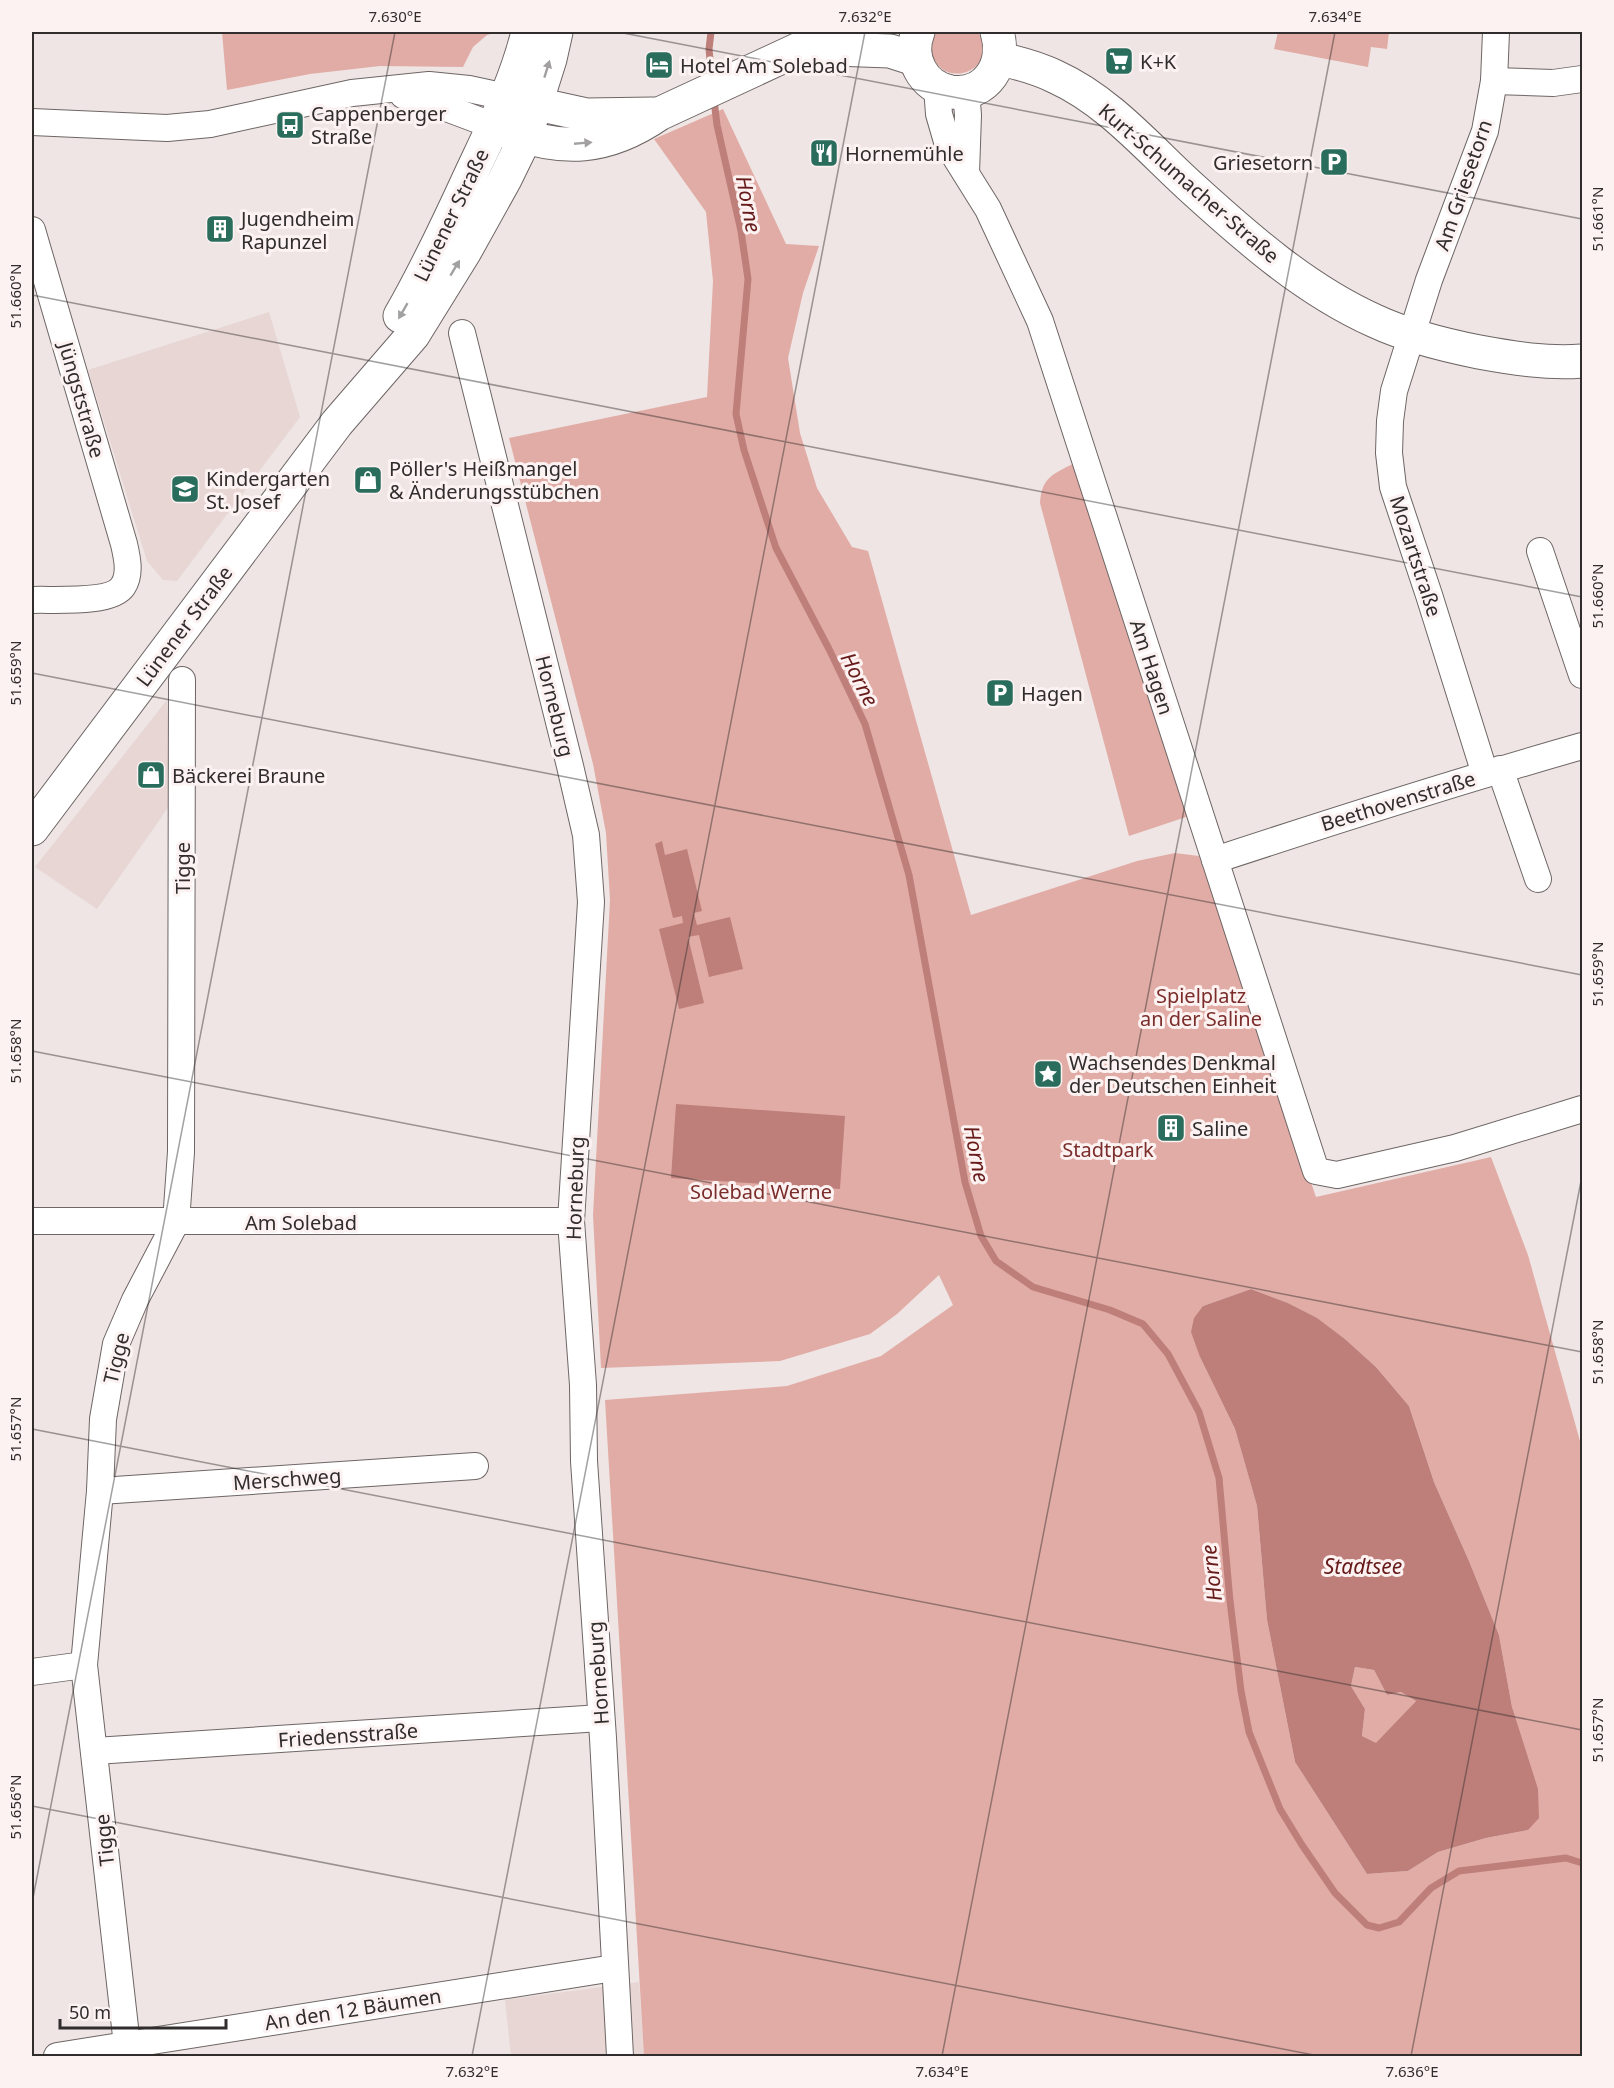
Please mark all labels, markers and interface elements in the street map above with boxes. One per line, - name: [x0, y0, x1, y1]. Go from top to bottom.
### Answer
- text: 7.630°E: [368, 6, 422, 26]
- text: 7.632°E: [838, 6, 892, 26]
- text: 7.634°E: [1308, 6, 1362, 26]
- supermarket icon: K+K: [1103, 45, 1135, 77]
- place label: K+K: [1140, 48, 1177, 75]
- hotel icon: Hotel Am Solebad: [643, 49, 675, 81]
- place label: Hotel Am Solebad: [680, 52, 848, 79]
- one-way arrow: [543, 60, 552, 78]
- street label: Kurt-Schumacher-Straße: [1093, 97, 1285, 269]
- place label: Cappenberger Straße: [311, 100, 447, 150]
- bus stop icon: Cappenberger Straße: [274, 109, 306, 141]
- street label: Am Griesetorn: [1428, 116, 1498, 254]
- restaurant icon: Hornemühle: [808, 137, 840, 169]
- one-way arrow: [573, 138, 592, 148]
- place label: Hornemühle: [845, 140, 964, 167]
- street label: Lünener Straße: [407, 144, 495, 286]
- parking icon: Griesetorn: [1318, 146, 1350, 178]
- place label: Griesetorn: [1213, 149, 1313, 176]
- water label: Horne: [730, 173, 768, 235]
- text: 51.661°N: [1587, 187, 1607, 251]
- place label: Jugendheim Rapunzel: [239, 205, 355, 255]
- building icon: Jugendheim Rapunzel: [204, 213, 236, 245]
- one-way arrow: [450, 259, 460, 276]
- text: 51.660°N: [5, 264, 25, 328]
- one-way arrow: [398, 302, 408, 319]
- street label: Jüngststraße: [52, 337, 111, 461]
- place label: Pöller's Heißmangel & Änderungsstübchen: [389, 455, 599, 505]
- shop icon: Pöller's Heißmangel & Änderungsstübchen: [352, 464, 384, 496]
- place label: Kindergarten St. Josef: [206, 465, 330, 515]
- school or university icon: Kindergarten St. Josef: [169, 473, 201, 505]
- street label: Mozartstraße: [1384, 492, 1448, 620]
- street label: Lünener Straße: [130, 560, 238, 692]
- text: 51.660°N: [1587, 564, 1607, 628]
- street label: Am Hagen: [1124, 616, 1180, 718]
- text: 51.659°N: [5, 641, 25, 705]
- water label: Horne: [835, 647, 885, 711]
- street label: Horneburg: [529, 652, 581, 760]
- parking icon: Hagen: [984, 677, 1016, 709]
- place label: Hagen: [1021, 680, 1083, 707]
- shop icon: Bäckerei Braune: [135, 759, 167, 791]
- place label: Bäckerei Braune: [172, 762, 325, 789]
- street label: Beethovenstraße: [1317, 765, 1479, 837]
- street label: Tigge: [169, 842, 196, 894]
- text: 51.659°N: [1587, 942, 1607, 1006]
- park label: Spielplatz an der Saline: [1140, 982, 1262, 1032]
- text: 51.658°N: [5, 1019, 25, 1083]
- place label: Wachsendes Denkmal der Deutschen Einheit: [1069, 1049, 1277, 1099]
- place icon: Wachsendes Denkmal der Deutschen Einheit: [1032, 1058, 1064, 1090]
- building icon: Saline: [1155, 1112, 1187, 1144]
- place label: Saline: [1192, 1115, 1248, 1142]
- water label: Horne: [958, 1123, 996, 1185]
- street label: Horneburg: [560, 1136, 590, 1240]
- park label: Stadtpark: [1062, 1136, 1154, 1163]
- park label: Solebad Werne: [690, 1178, 832, 1205]
- street label: Am Solebad: [245, 1209, 357, 1236]
- text: 51.658°N: [1587, 1320, 1607, 1384]
- street label: Tigge: [97, 1329, 135, 1387]
- text: 51.657°N: [5, 1397, 25, 1461]
- street label: Merschweg: [232, 1462, 342, 1496]
- water label: Horne: [1194, 1543, 1228, 1603]
- water label: Stadtsee: [1324, 1552, 1402, 1580]
- street label: Horneburg: [581, 1620, 615, 1726]
- text: 51.657°N: [1587, 1698, 1607, 1762]
- street label: Friedensstraße: [277, 1717, 419, 1753]
- text: 51.656°N: [5, 1775, 25, 1839]
- street label: Tigge: [88, 1813, 120, 1867]
- street label: An den 12 Bäumen: [263, 1982, 443, 2036]
- scale bar: [60, 1992, 226, 2030]
- text: 50 m: [69, 2000, 111, 2024]
- text: 7.632°E: [445, 2061, 499, 2081]
- text: 7.634°E: [915, 2061, 969, 2081]
- text: 7.636°E: [1385, 2061, 1439, 2081]

